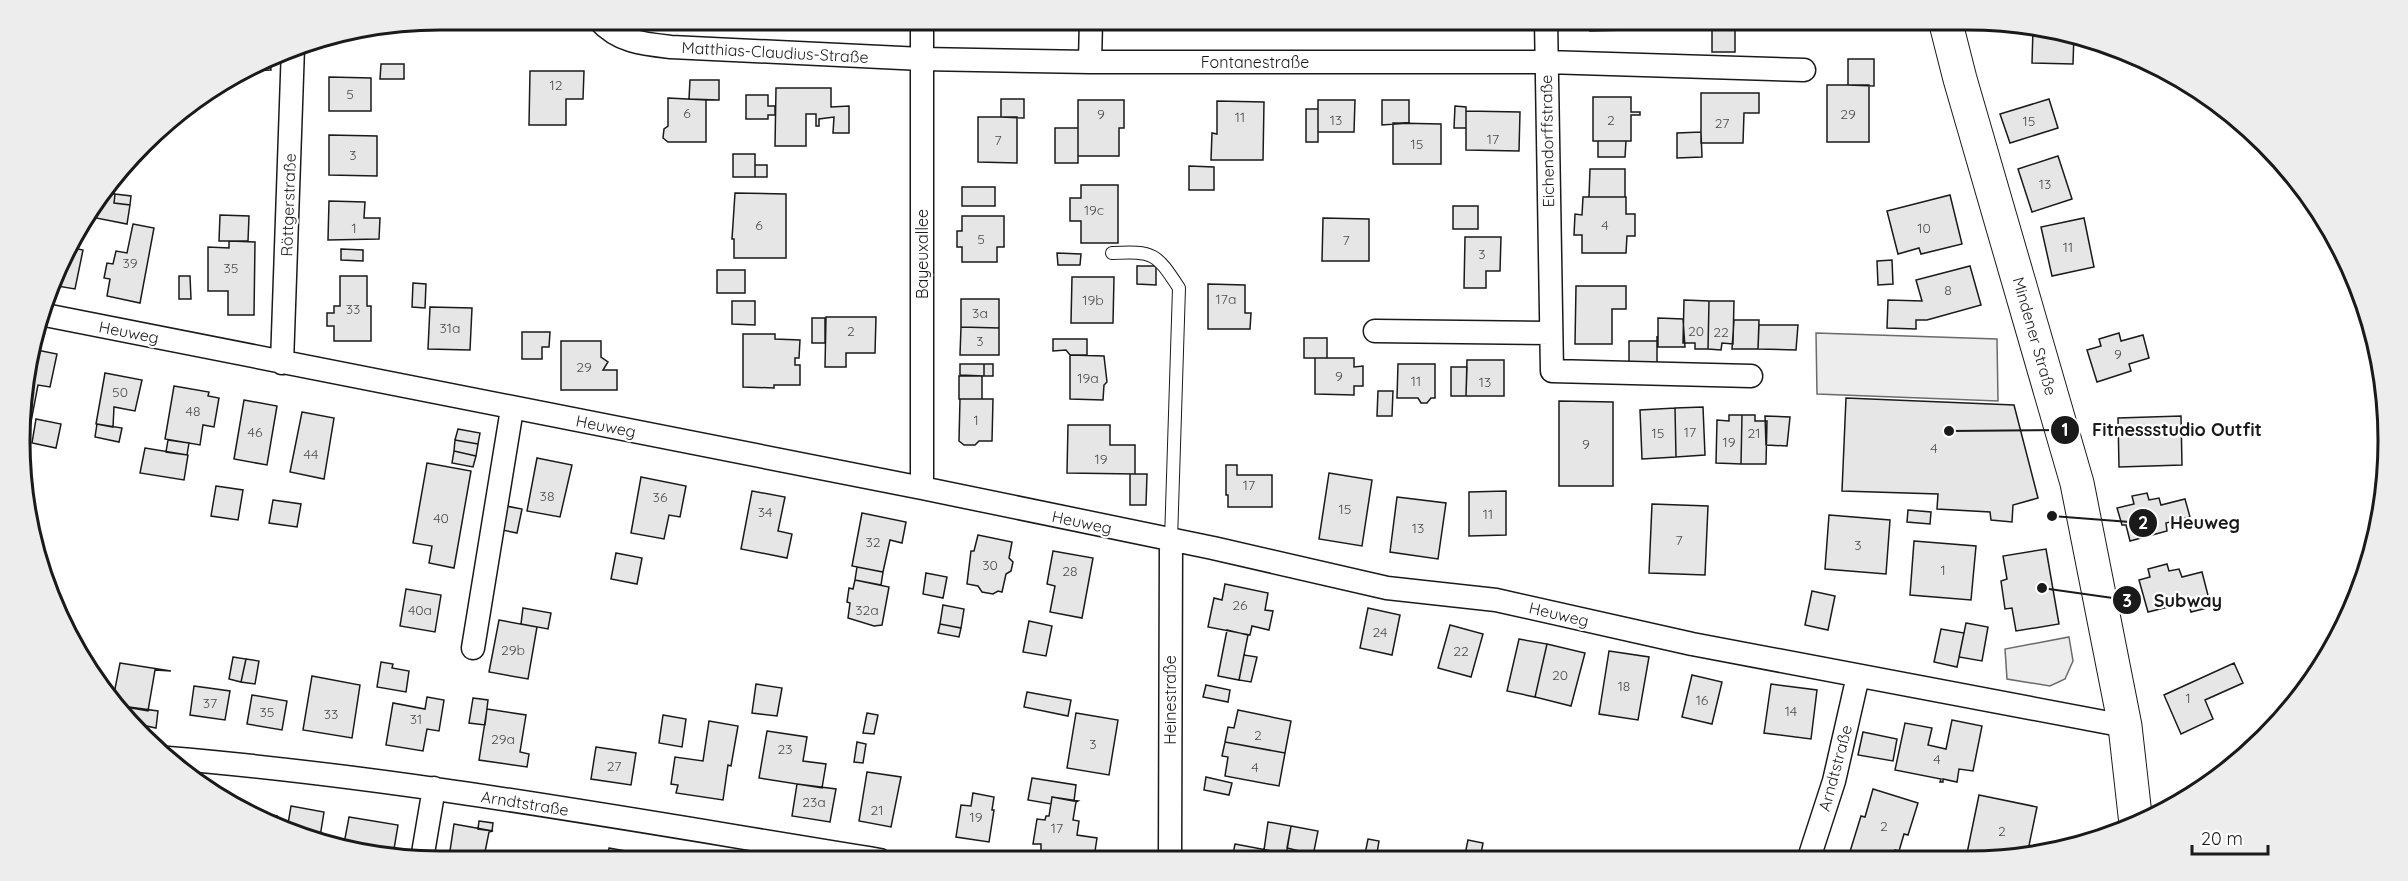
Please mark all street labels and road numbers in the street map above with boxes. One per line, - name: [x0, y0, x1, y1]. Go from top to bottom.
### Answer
- street label: Matthias-Claudius-Straße: [681, 37, 869, 67]
- street label: Fontanestraße: [1201, 52, 1309, 72]
- street label: Eichendorffstraße: [1536, 75, 1558, 207]
- street label: Röttgerstraße: [276, 153, 300, 257]
- street label: Bayeuxallee: [912, 209, 932, 299]
- street label: Mindener Straße: [2009, 274, 2061, 398]
- street label: Heuweg: [97, 316, 161, 348]
- street label: Heuweg: [574, 410, 638, 442]
- street label: Heuweg: [1050, 506, 1114, 538]
- street label: Heuweg: [1527, 597, 1591, 631]
- street label: Heinestraße: [1160, 655, 1180, 745]
- street label: Arndtstraße: [1814, 723, 1856, 813]
- street label: Arndtstraße: [480, 786, 570, 820]

